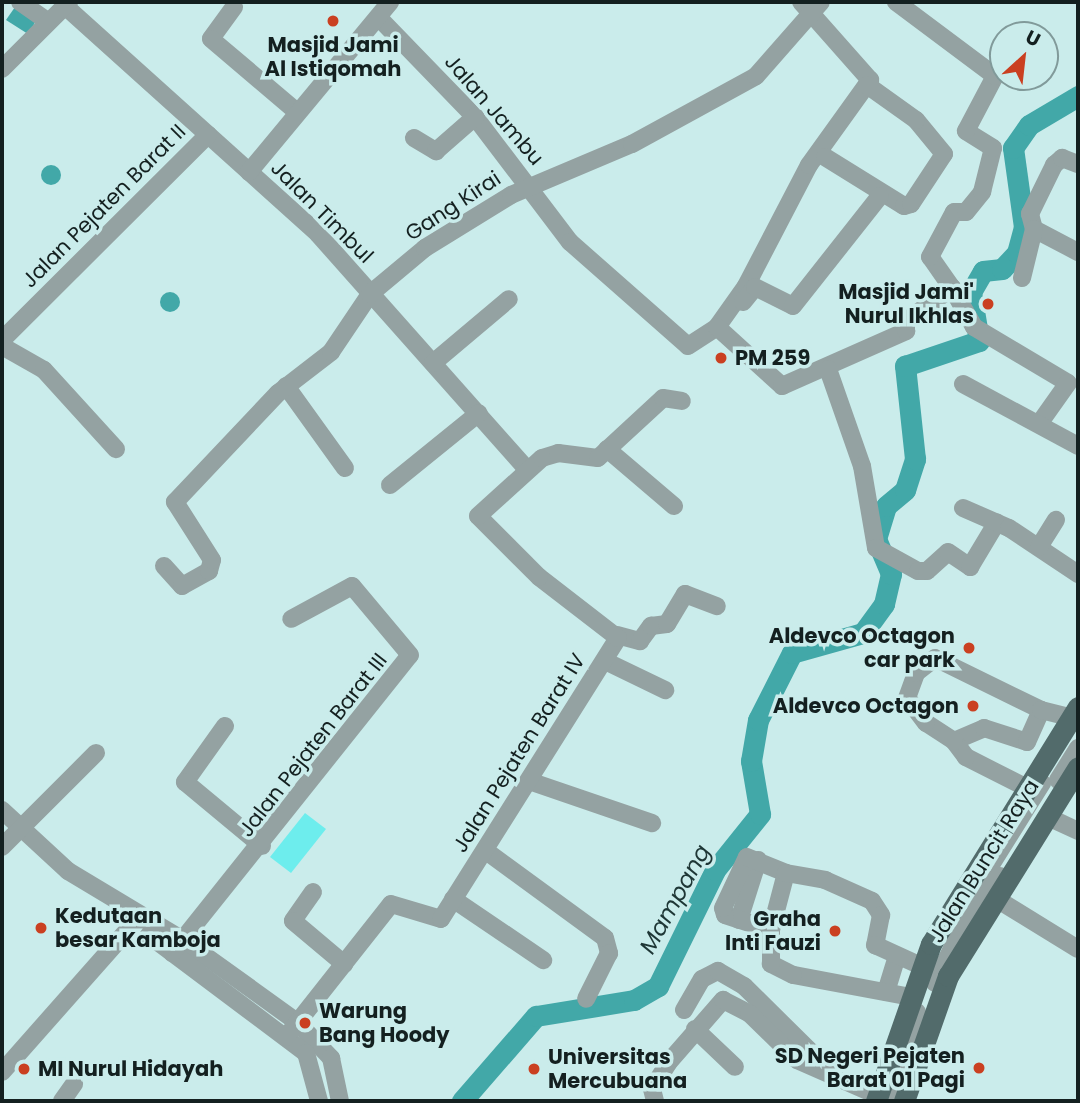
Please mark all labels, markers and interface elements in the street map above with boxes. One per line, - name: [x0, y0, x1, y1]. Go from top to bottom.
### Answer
- marker: Masjid Jami Al Istiqomah: [325, 13, 341, 29]
- north arrow: [989, 21, 1059, 91]
- text: U: [1021, 24, 1045, 54]
- place label: Masjid Jami Al Istiqomah: [264, 32, 402, 82]
- street label: Jalan Jambu: [439, 50, 549, 170]
- street label: Jalan Pejaten Barat II: [17, 119, 191, 293]
- street label: Jalan Timbul: [265, 155, 379, 269]
- street label: Gang Kirai: [401, 166, 505, 246]
- place label: Masjid Jami' Nurul Ikhlas: [838, 279, 974, 329]
- marker: Masjid Jami' Nurul Ikhlas: [980, 296, 996, 312]
- place label: PM 259: [735, 345, 810, 371]
- marker: PM 259: [713, 350, 729, 366]
- place label: Aldevco Octagon car park: [769, 623, 955, 673]
- marker: Aldevco Octagon car park: [961, 640, 977, 656]
- street label: Jalan Pejaten Barat III: [234, 648, 392, 842]
- street label: Jalan Pejaten Barat IV: [447, 649, 591, 857]
- place label: Aldevco Octagon: [773, 693, 959, 719]
- marker: Aldevco Octagon: [965, 698, 981, 714]
- street label: Jalan Buncit Raya: [924, 775, 1044, 947]
- water label: Mampang: [634, 840, 716, 958]
- place label: Kedutaan besar Kamboja: [55, 903, 221, 953]
- place label: Graha Inti Fauzi: [725, 906, 821, 956]
- marker: Kedutaan besar Kamboja: [33, 920, 49, 936]
- marker: Graha Inti Fauzi: [827, 923, 843, 939]
- place label: Warung Bang Hoody: [319, 998, 450, 1048]
- marker: Warung Bang Hoody: [297, 1015, 313, 1031]
- place label: SD Negeri Pejaten Barat 01 Pagi: [775, 1043, 965, 1093]
- place label: Universitas Mercubuana: [548, 1044, 687, 1094]
- place label: MI Nurul Hidayah: [38, 1056, 223, 1082]
- marker: SD Negeri Pejaten Barat 01 Pagi: [971, 1060, 987, 1076]
- marker: MI Nurul Hidayah: [16, 1061, 32, 1077]
- marker: Universitas Mercubuana: [526, 1061, 542, 1077]

